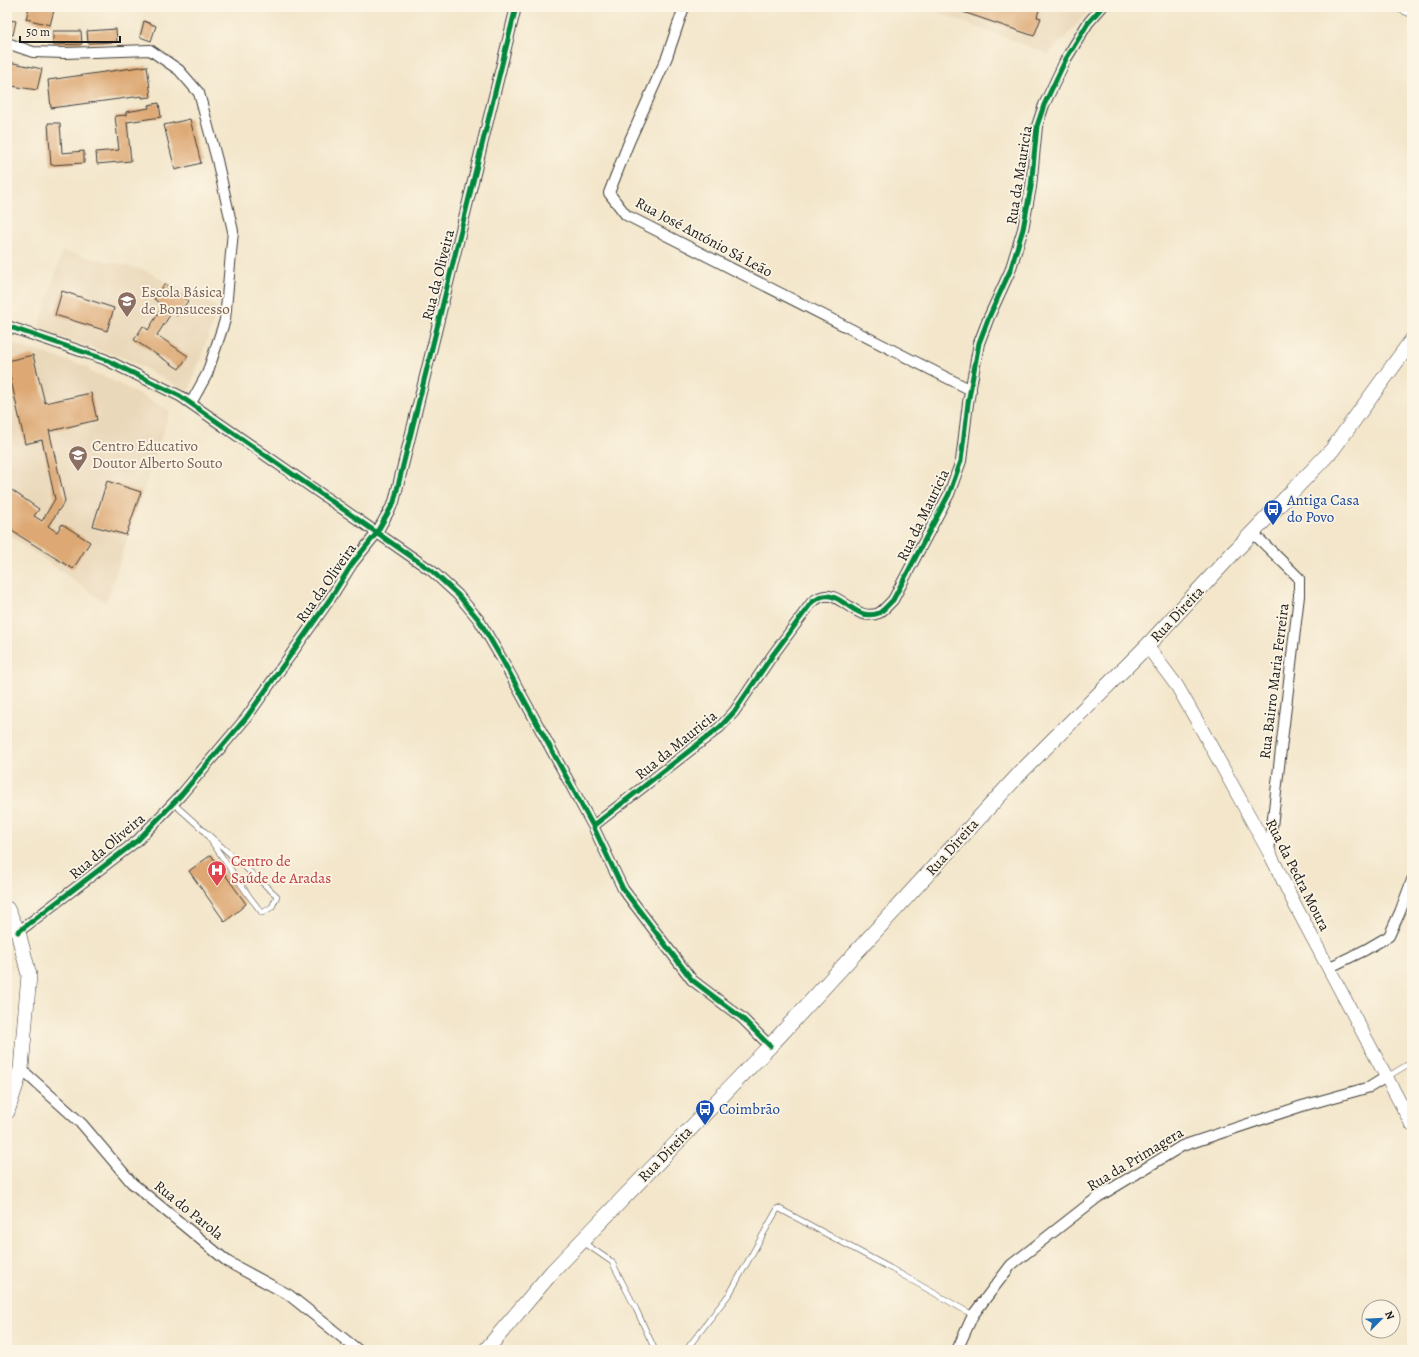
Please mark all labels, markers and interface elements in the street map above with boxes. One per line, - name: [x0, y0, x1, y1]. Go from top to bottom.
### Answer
- scale bar: [20, 18, 120, 44]
- text: 50 m: [26, 24, 50, 40]
- street label: Rua da Mauricia: [1001, 124, 1037, 226]
- street label: Rua José António Sá Leão: [632, 192, 776, 282]
- street label: Rua da Oliveira: [417, 227, 459, 323]
- place label: Escola Básica de Bonsucesso: [141, 282, 230, 319]
- school or university icon: Escola Básica de Bonsucesso: [116, 290, 138, 318]
- place label: Centro Educativo Doutor Alberto Souto: [92, 436, 223, 473]
- school or university icon: Centro Educativo Doutor Alberto Souto: [67, 444, 89, 472]
- street label: Rua da Mauricia: [892, 466, 954, 564]
- place label: Antiga Casa do Povo: [1286, 490, 1360, 527]
- bus stop icon: Antiga Casa do Povo: [1262, 498, 1284, 526]
- street label: Rua da Oliveira: [291, 539, 361, 627]
- street label: Rua Direita: [1146, 582, 1208, 646]
- street label: Rua Bairro Maria Ferreira: [1255, 602, 1293, 760]
- street label: Rua da Mauricia: [631, 706, 721, 784]
- street label: Rua da Oliveira: [65, 808, 149, 884]
- street label: Rua Direita: [921, 814, 983, 880]
- street label: Rua da Pedra Moura: [1261, 816, 1335, 934]
- place label: Centro de Saúde de Aradas: [231, 851, 331, 888]
- hospital icon: Centro de Saúde de Aradas: [206, 859, 228, 887]
- bus stop icon: Coimbrão: [694, 1098, 716, 1126]
- place label: Coimbrão: [719, 1099, 780, 1119]
- street label: Rua Direita: [633, 1122, 697, 1186]
- street label: Rua da Primagera: [1083, 1122, 1187, 1196]
- street label: Rua do Parola: [150, 1176, 228, 1244]
- north arrow: [1361, 1299, 1401, 1339]
- text: N: [1381, 1308, 1398, 1322]

